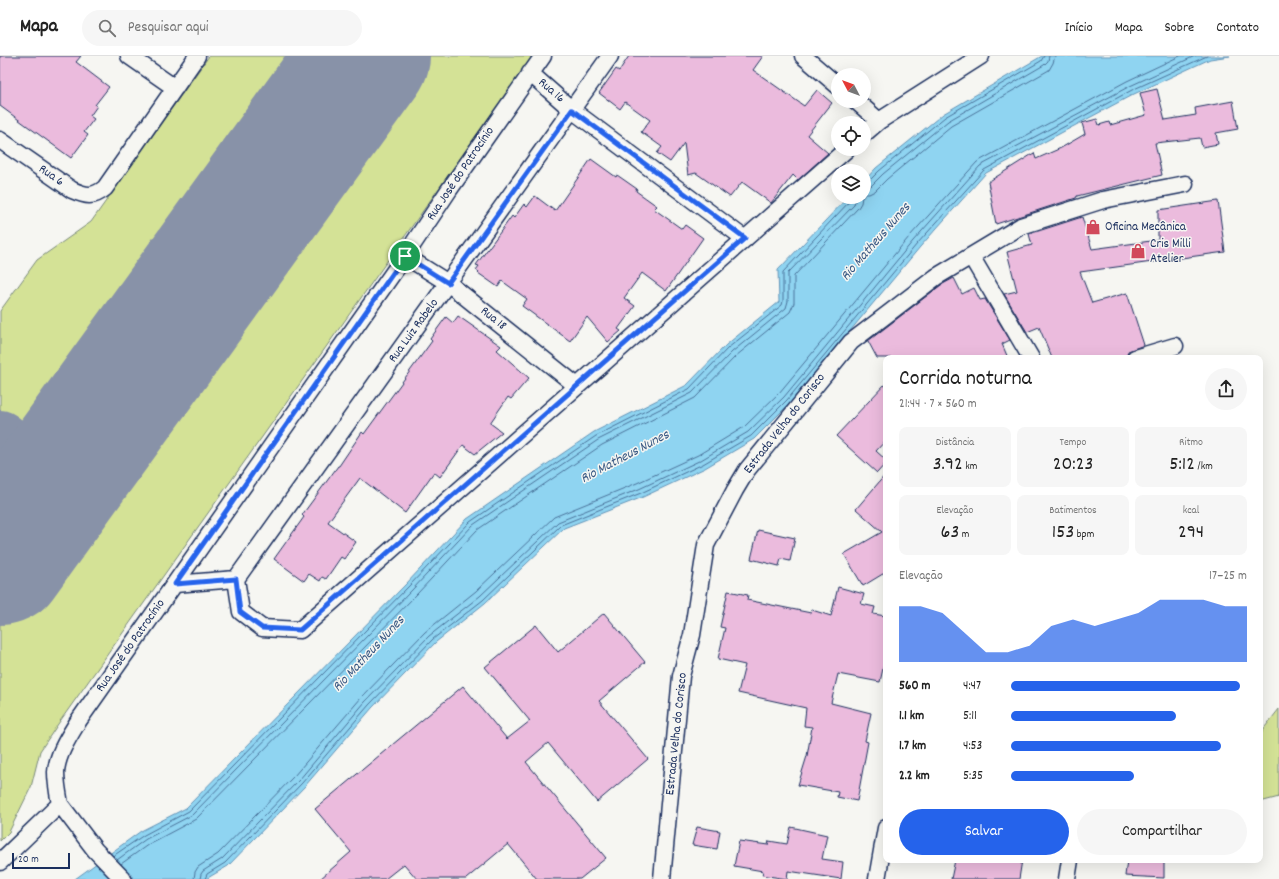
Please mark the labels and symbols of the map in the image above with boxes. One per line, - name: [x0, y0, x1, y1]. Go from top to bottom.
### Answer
- north arrow: [831, 68, 871, 108]
- street label: Rua 16: [533, 74, 569, 108]
- street label: Rua José do Patrocínio: [422, 123, 500, 225]
- street label: Rua 6: [34, 160, 68, 192]
- water label: Rio Matheus Nunes: [836, 198, 916, 286]
- shop icon: Oficina Mecânica: [1084, 218, 1102, 236]
- place label: Oficina Mecânica: [1105, 218, 1187, 237]
- place label: Cris Milli Atelier: [1150, 235, 1191, 269]
- pin: [388, 239, 422, 273]
- shop icon: Cris Milli Atelier: [1129, 242, 1147, 260]
- street label: Rua Luiz Rabelo: [384, 295, 444, 367]
- street label: Rua 18: [476, 302, 510, 336]
- street label: Estrada Velha do Corisco: [740, 369, 831, 478]
- water label: Rio Matheus Nunes: [577, 425, 674, 489]
- street label: Rua José do Patrocínio: [92, 595, 170, 696]
- water label: Rio Matheus Nunes: [328, 611, 410, 697]
- street label: Estrada Velha do Corisco: [661, 672, 693, 796]
- scale bar: [12, 851, 70, 870]

